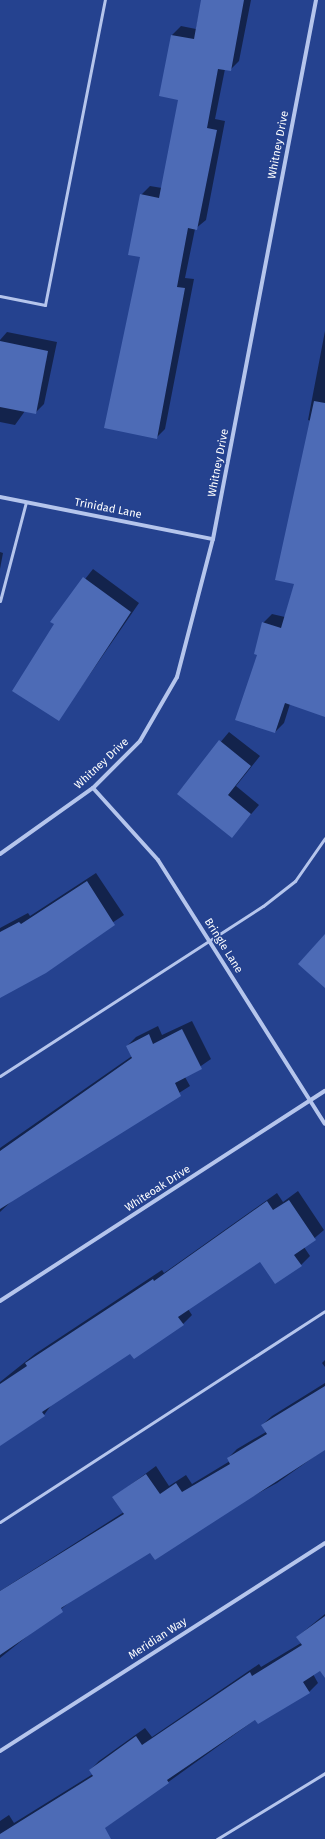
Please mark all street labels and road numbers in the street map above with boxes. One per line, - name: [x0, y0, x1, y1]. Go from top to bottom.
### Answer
- street label: Whitney Drive: [266, 110, 292, 180]
- street label: Whitney Drive: [206, 428, 232, 498]
- street label: Trinidad Lane: [73, 496, 143, 522]
- street label: Whitney Drive: [72, 736, 132, 792]
- street label: Bringle Lane: [201, 916, 245, 976]
- street label: Whiteoak Drive: [123, 1163, 193, 1215]
- street label: Meridian Way: [126, 1615, 190, 1663]

